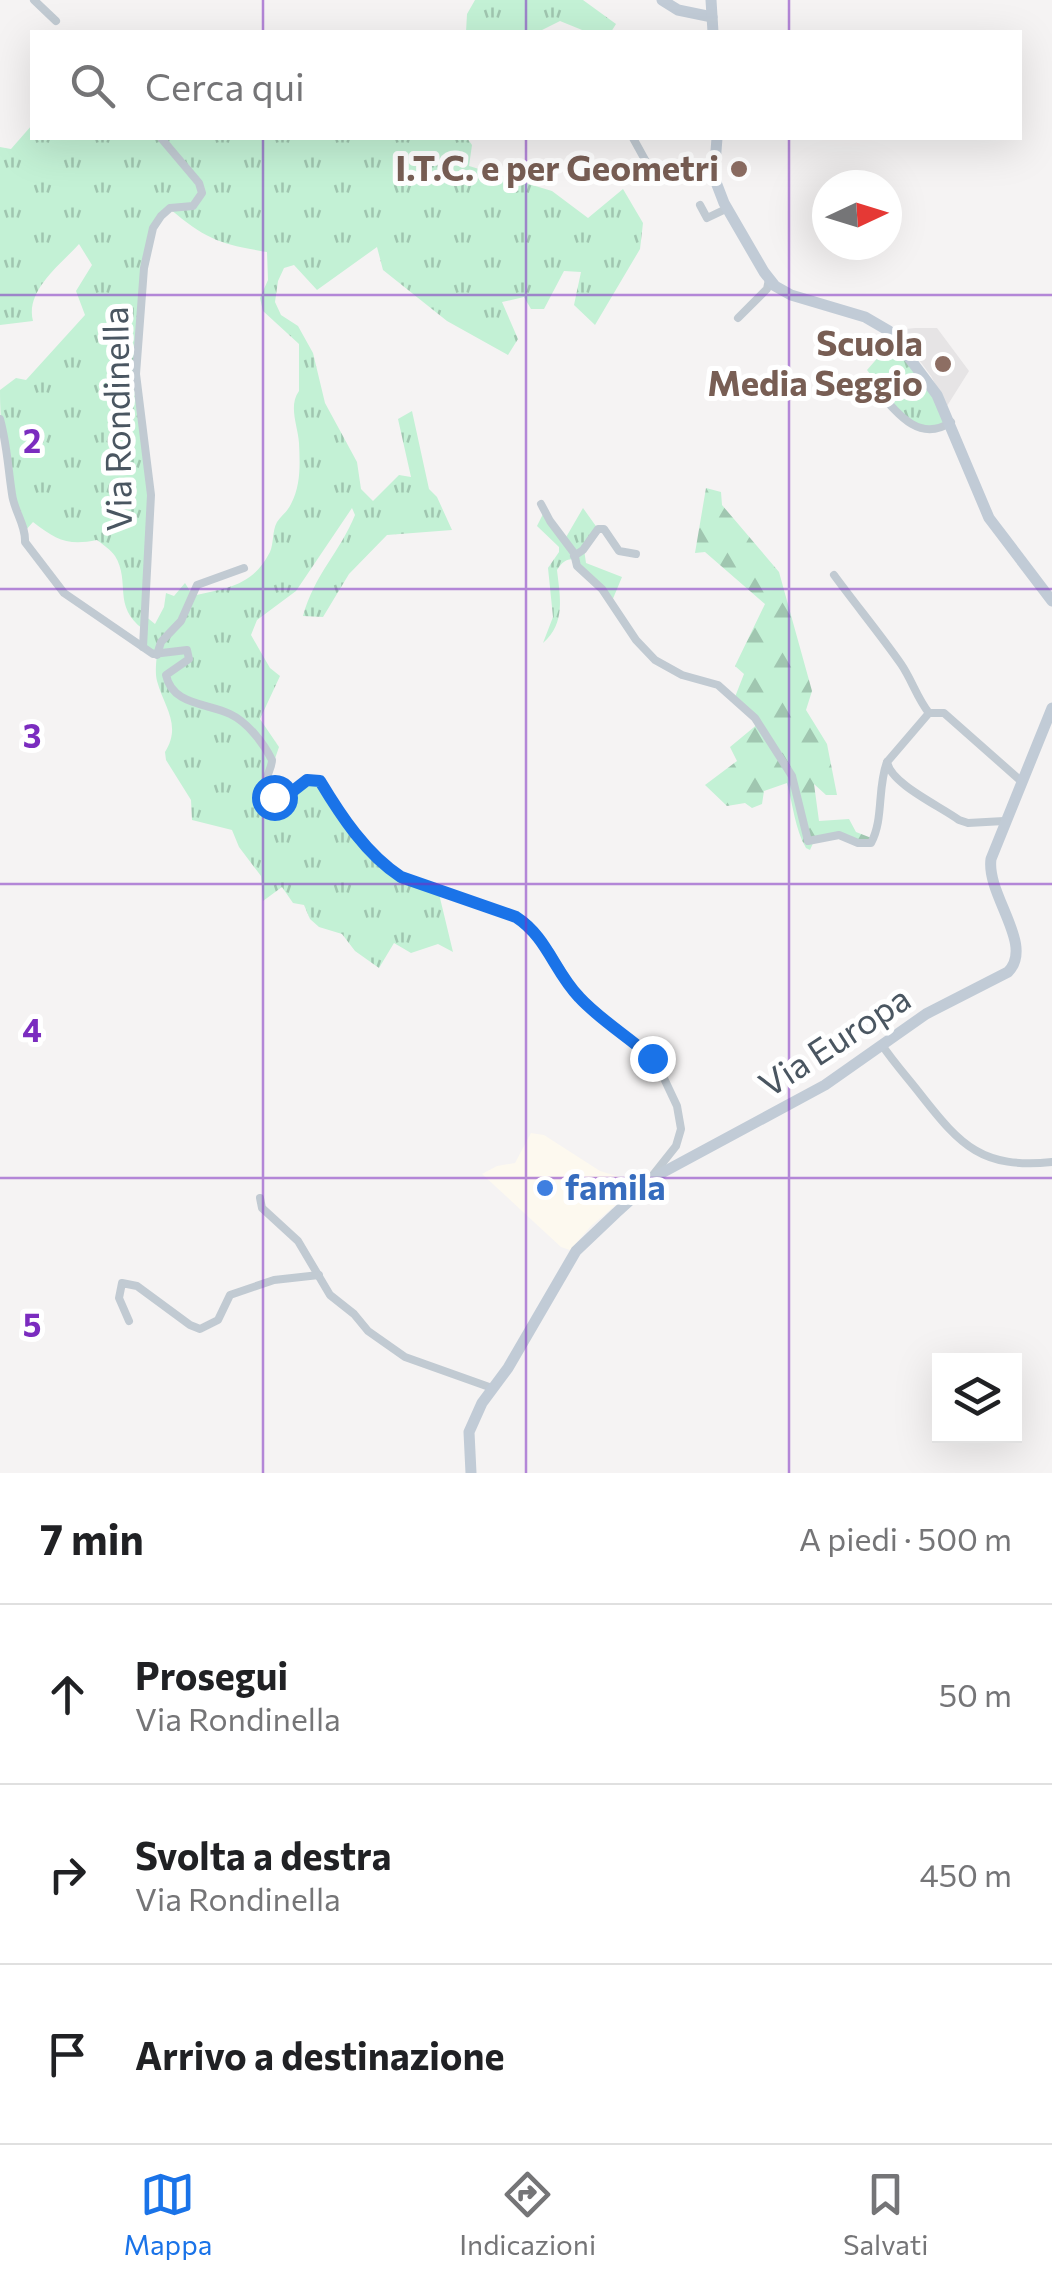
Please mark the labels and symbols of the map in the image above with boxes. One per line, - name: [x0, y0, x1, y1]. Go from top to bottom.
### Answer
- place label: I.T.C. e per Geometri: [395, 145, 719, 188]
- marker: I.T.C. e per Geometri: [728, 158, 750, 180]
- north arrow: [812, 170, 902, 260]
- street label: Via Rondinella: [92, 306, 139, 532]
- place label: Scuola Media Seggio: [707, 320, 923, 403]
- marker: Scuola Media Seggio: [932, 353, 954, 375]
- text: 2: [23, 420, 41, 460]
- text: 3: [23, 715, 41, 755]
- route start: [252, 775, 298, 821]
- street label: Via Europa: [750, 975, 917, 1105]
- text: 4: [22, 1009, 42, 1049]
- route end: [630, 1036, 676, 1082]
- place label: famila: [565, 1164, 666, 1207]
- marker: famila: [534, 1177, 556, 1199]
- text: 5: [23, 1304, 41, 1344]

